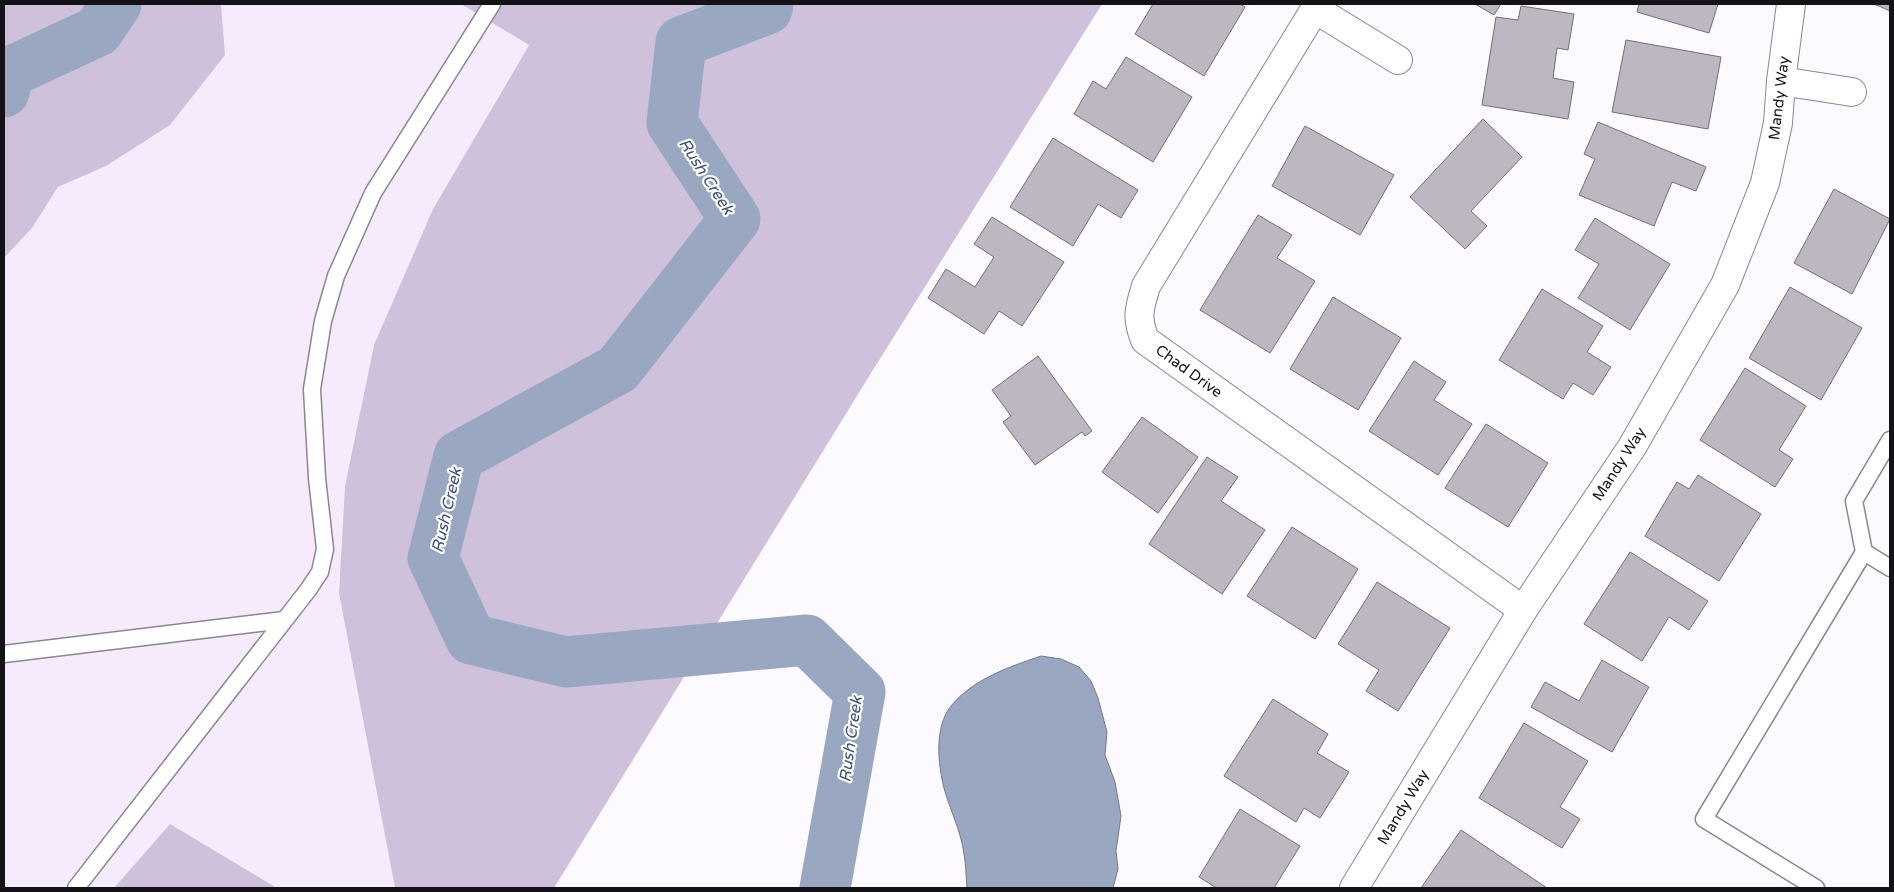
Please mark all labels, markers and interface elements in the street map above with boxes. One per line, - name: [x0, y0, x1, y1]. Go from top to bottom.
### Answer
- street label: Mandy Way: [1765, 55, 1793, 141]
- water label: Rush Creek: [674, 135, 739, 219]
- street label: Chad Drive: [1152, 341, 1226, 401]
- street label: Mandy Way: [1588, 424, 1650, 504]
- water label: Rush Creek: [428, 465, 467, 555]
- water label: Rush Creek: [835, 694, 867, 783]
- street label: Mandy Way: [1374, 766, 1432, 848]

